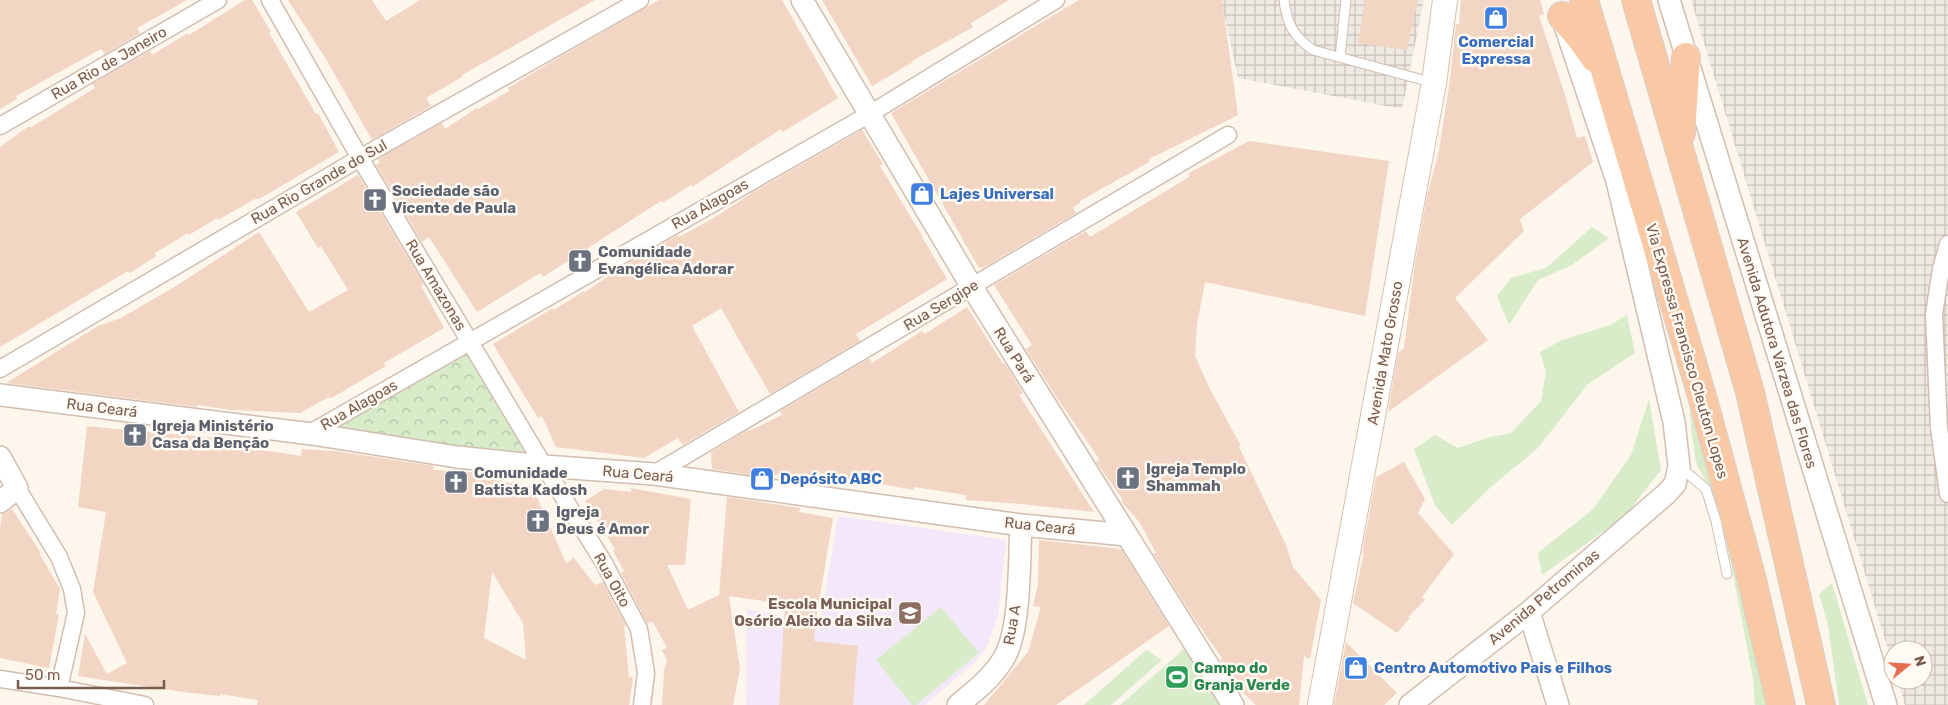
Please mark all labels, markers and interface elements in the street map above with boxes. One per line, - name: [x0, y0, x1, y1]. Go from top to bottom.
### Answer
- shop icon: Comercial Expressa: [1483, 5, 1509, 31]
- street label: Rua Rio de Janeiro: [48, 23, 170, 103]
- place label: Comercial Expressa: [1458, 33, 1534, 68]
- street label: Rua Rio Grande do Sul: [248, 136, 390, 228]
- street label: Rua Alagoas: [668, 175, 752, 233]
- shop icon: Lajes Universal: [909, 181, 935, 207]
- place label: Sociedade são Vicente de Paula: [392, 182, 516, 217]
- place label: Lajes Universal: [940, 185, 1054, 203]
- church icon: Sociedade são Vicente de Paula: [362, 187, 388, 213]
- street label: Via Expressa Francisco Cleuton Lopes: [1642, 221, 1732, 481]
- street label: Avenida Adutora Várzea das Flores: [1733, 235, 1821, 471]
- street label: Rua Amazonas: [402, 236, 470, 334]
- place label: Comunidade Evangélica Adorar: [598, 243, 734, 278]
- church icon: Comunidade Evangélica Adorar: [567, 248, 593, 274]
- street label: Rua Sergipe: [900, 276, 982, 334]
- street label: Avenida Mato Grosso: [1363, 279, 1407, 427]
- street label: Rua Pará: [990, 324, 1038, 386]
- street label: Rua Alagoas: [317, 376, 401, 434]
- street label: Rua Ceará: [65, 395, 139, 421]
- place label: Igreja Ministério Casa da Benção: [152, 417, 274, 452]
- church icon: Igreja Ministério Casa da Benção: [122, 422, 148, 448]
- place label: Igreja Templo Shammah: [1146, 460, 1246, 495]
- street label: Rua Ceará: [602, 462, 674, 486]
- place label: Comunidade Batista Kadosh: [474, 464, 587, 499]
- church icon: Igreja Templo Shammah: [1115, 465, 1141, 491]
- shop icon: Depósito ABC: [749, 466, 775, 492]
- church icon: Comunidade Batista Kadosh: [443, 469, 469, 495]
- place label: Depósito ABC: [780, 470, 882, 488]
- place label: Igreja Deus é Amor: [556, 503, 649, 538]
- church icon: Igreja Deus é Amor: [525, 508, 551, 534]
- street label: Rua Ceará: [1004, 513, 1076, 539]
- street label: Avenida Petrominas: [1485, 545, 1603, 649]
- street label: Rua Oito: [590, 550, 634, 610]
- place label: Escola Municipal Osório Aleixo da Silva: [734, 595, 892, 630]
- school or university icon: Escola Municipal Osório Aleixo da Silva: [897, 600, 923, 626]
- street label: Rua A: [1000, 604, 1024, 646]
- north arrow: [1883, 640, 1933, 690]
- text: N: [1910, 654, 1930, 669]
- shop icon: Centro Automotivo Pais e Filhos: [1343, 655, 1369, 681]
- scale bar: [18, 658, 164, 690]
- place label: Campo do Granja Verde: [1194, 659, 1290, 694]
- place label: Centro Automotivo Pais e Filhos: [1374, 659, 1612, 677]
- sports icon: Campo do Granja Verde: [1164, 664, 1190, 690]
- text: 50 m: [25, 666, 60, 684]

